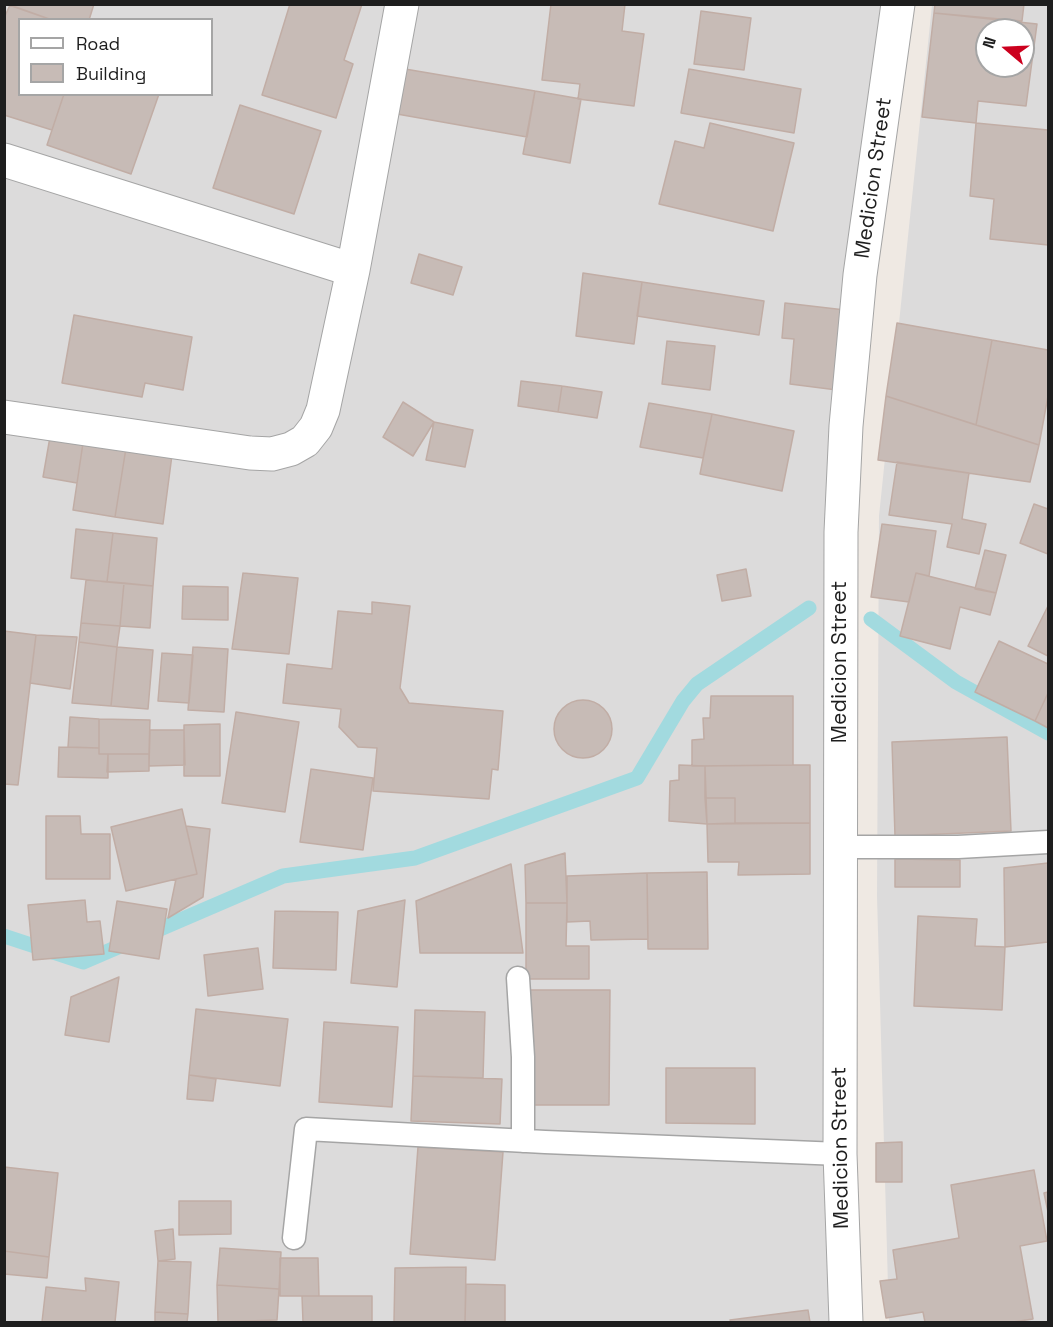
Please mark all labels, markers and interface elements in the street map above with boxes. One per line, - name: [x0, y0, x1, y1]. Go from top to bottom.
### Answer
- legend: [18, 18, 213, 96]
- north arrow: [975, 18, 1035, 78]
- text: Road: [76, 32, 120, 55]
- text: N: [978, 34, 1001, 51]
- text: Building: [76, 62, 146, 85]
- street label: Medicion Street: [850, 96, 898, 260]
- street label: Medicion Street: [827, 581, 853, 743]
- street label: Medicion Street: [827, 1067, 855, 1229]

